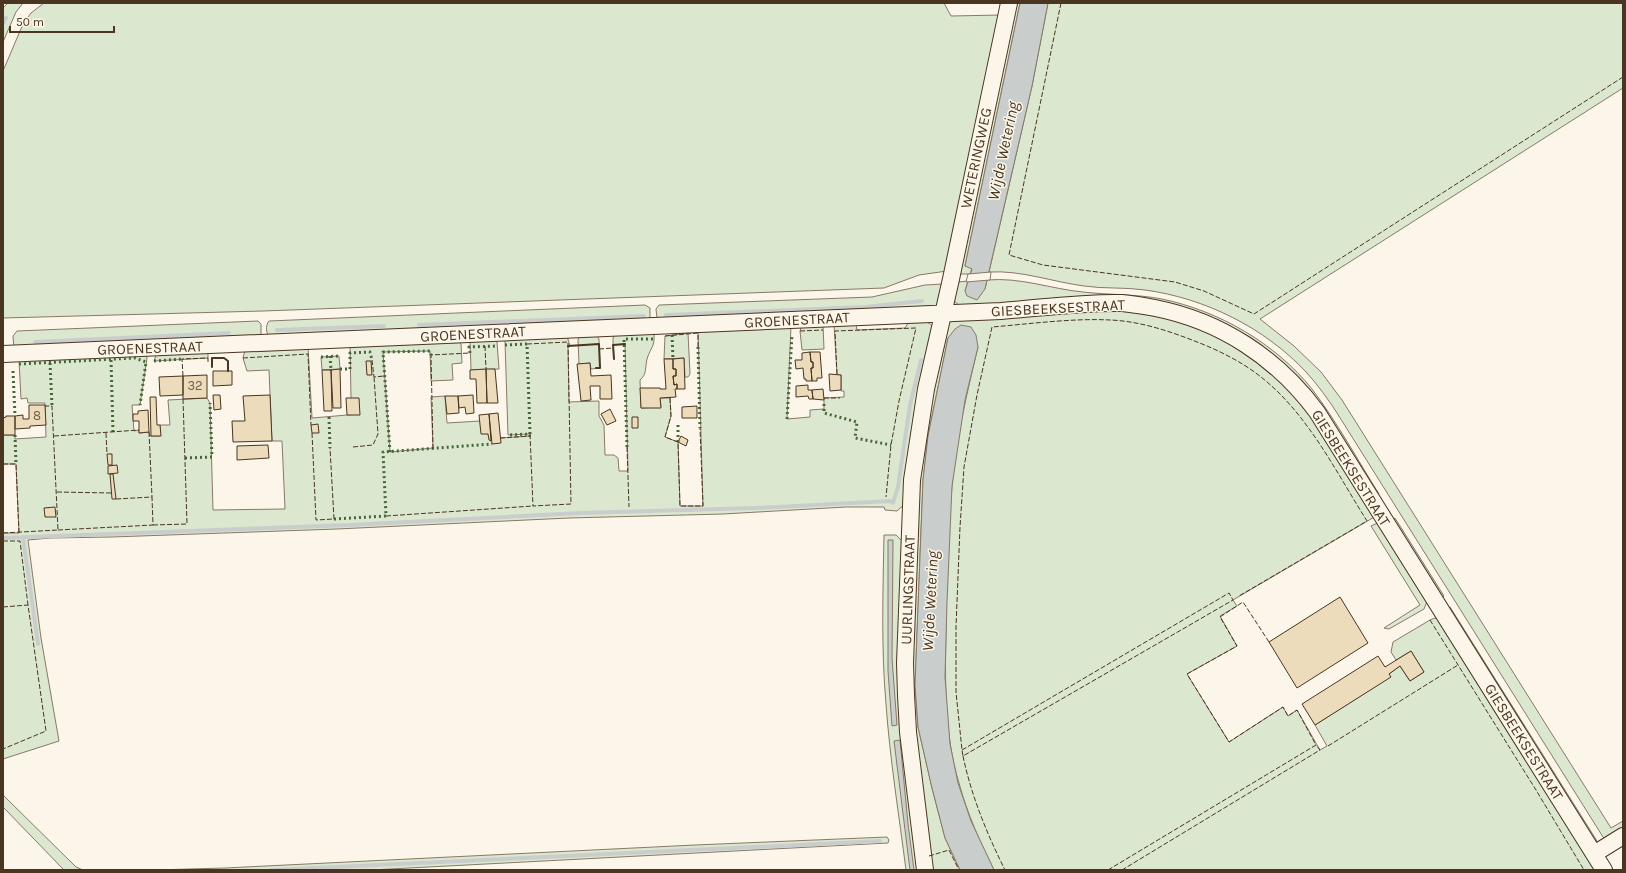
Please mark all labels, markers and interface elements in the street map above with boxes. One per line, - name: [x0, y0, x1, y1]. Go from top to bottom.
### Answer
- scale bar: [10, 8, 114, 34]
- text: 50 m: [16, 15, 44, 29]
- water label: Wijde Wetering: [983, 99, 1023, 202]
- street label: WETERINGWEG: [957, 106, 995, 210]
- street label: GIESBEEKSESTRAAT: [991, 295, 1126, 320]
- street label: GROENESTRAAT: [744, 308, 851, 332]
- street label: GROENESTRAAT: [420, 322, 527, 346]
- street label: GROENESTRAAT: [97, 337, 204, 359]
- house number: 32: [187, 378, 203, 393]
- street label: GIESBEEKSESTRAAT: [1308, 406, 1394, 530]
- house number: 8: [33, 408, 41, 423]
- street label: UURLINGSTRAAT: [897, 534, 919, 645]
- water label: Wijde Wetering: [918, 550, 942, 652]
- street label: GIESBEEKSESTRAAT: [1481, 680, 1567, 804]

